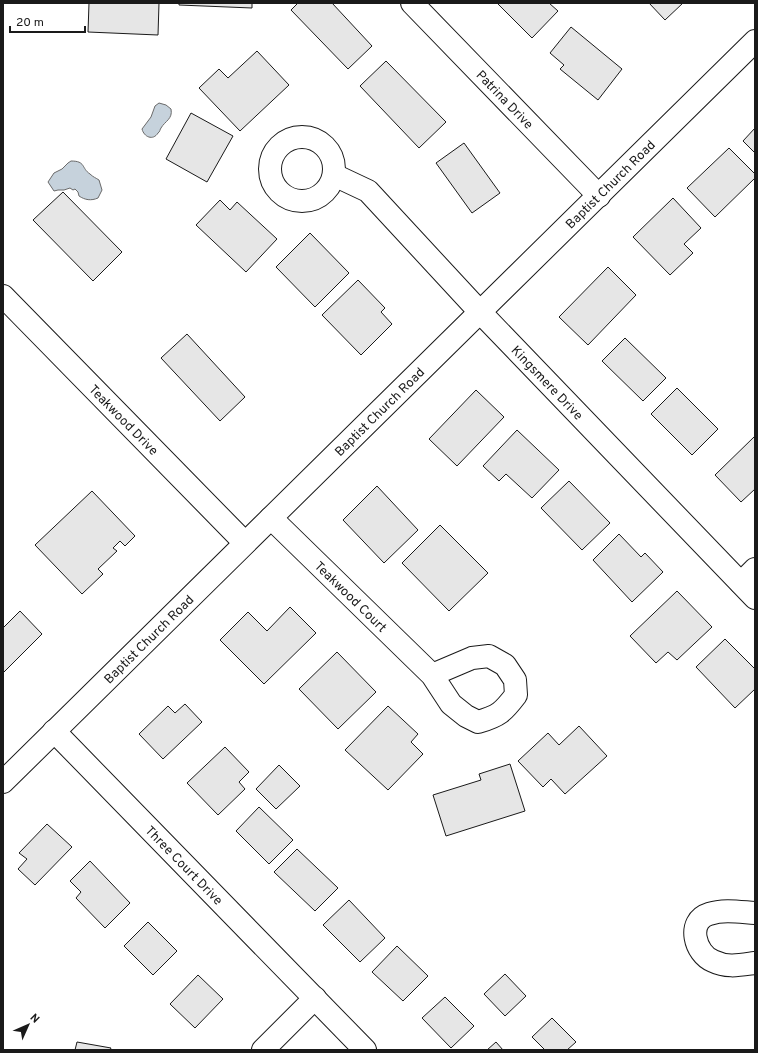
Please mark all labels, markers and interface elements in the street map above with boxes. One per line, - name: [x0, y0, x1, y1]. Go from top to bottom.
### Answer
- scale bar: [10, 8, 85, 34]
- text: 20 m: [16, 15, 44, 31]
- street label: Patrina Drive: [472, 68, 536, 133]
- street label: Baptist Church Road: [563, 138, 660, 233]
- street label: Kingsmere Drive: [507, 343, 585, 424]
- street label: Baptist Church Road: [332, 365, 429, 461]
- street label: Teakwood Drive: [85, 382, 161, 460]
- street label: Teakwood Court: [310, 559, 389, 636]
- street label: Baptist Church Road: [101, 593, 198, 688]
- street label: Three Court Drive: [141, 823, 225, 909]
- north arrow: [8, 1005, 48, 1045]
- text: N: [27, 1011, 42, 1026]

